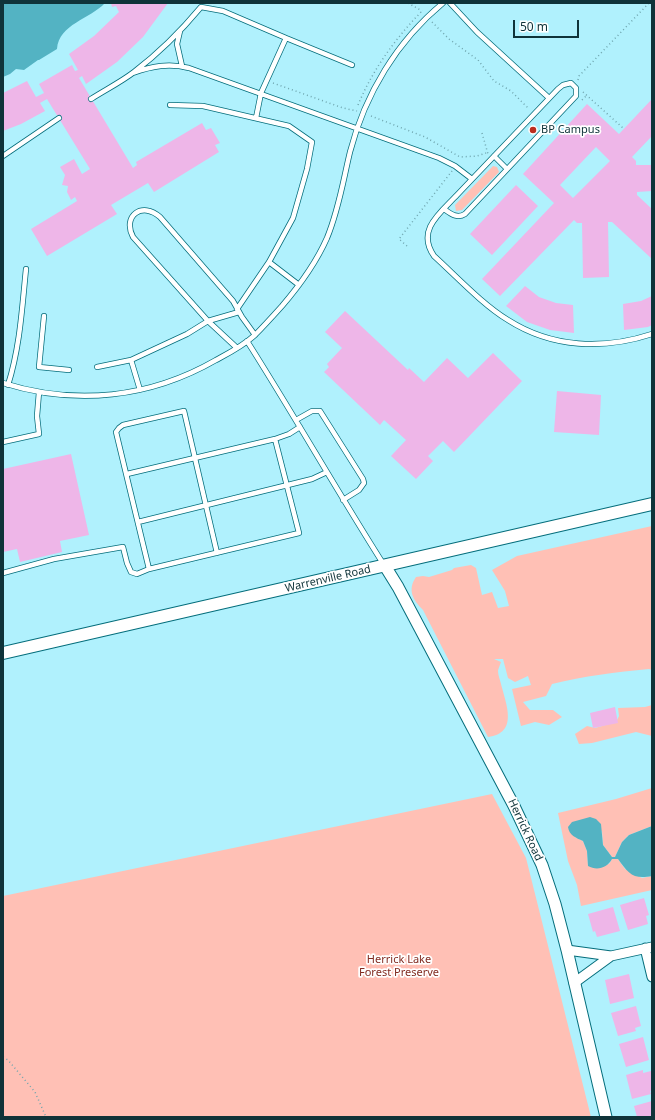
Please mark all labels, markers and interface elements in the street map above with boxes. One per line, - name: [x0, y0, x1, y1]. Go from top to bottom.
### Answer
- scale bar: [515, 12, 581, 38]
- text: 50 m: [520, 18, 548, 35]
- place label: BP Campus: [541, 123, 600, 137]
- marker: BP Campus: [528, 125, 538, 135]
- street label: Warrenville Road: [284, 563, 372, 595]
- street label: Herrick Road: [505, 797, 545, 863]
- park label: Herrick Lake Forest Preserve: [359, 953, 439, 979]

